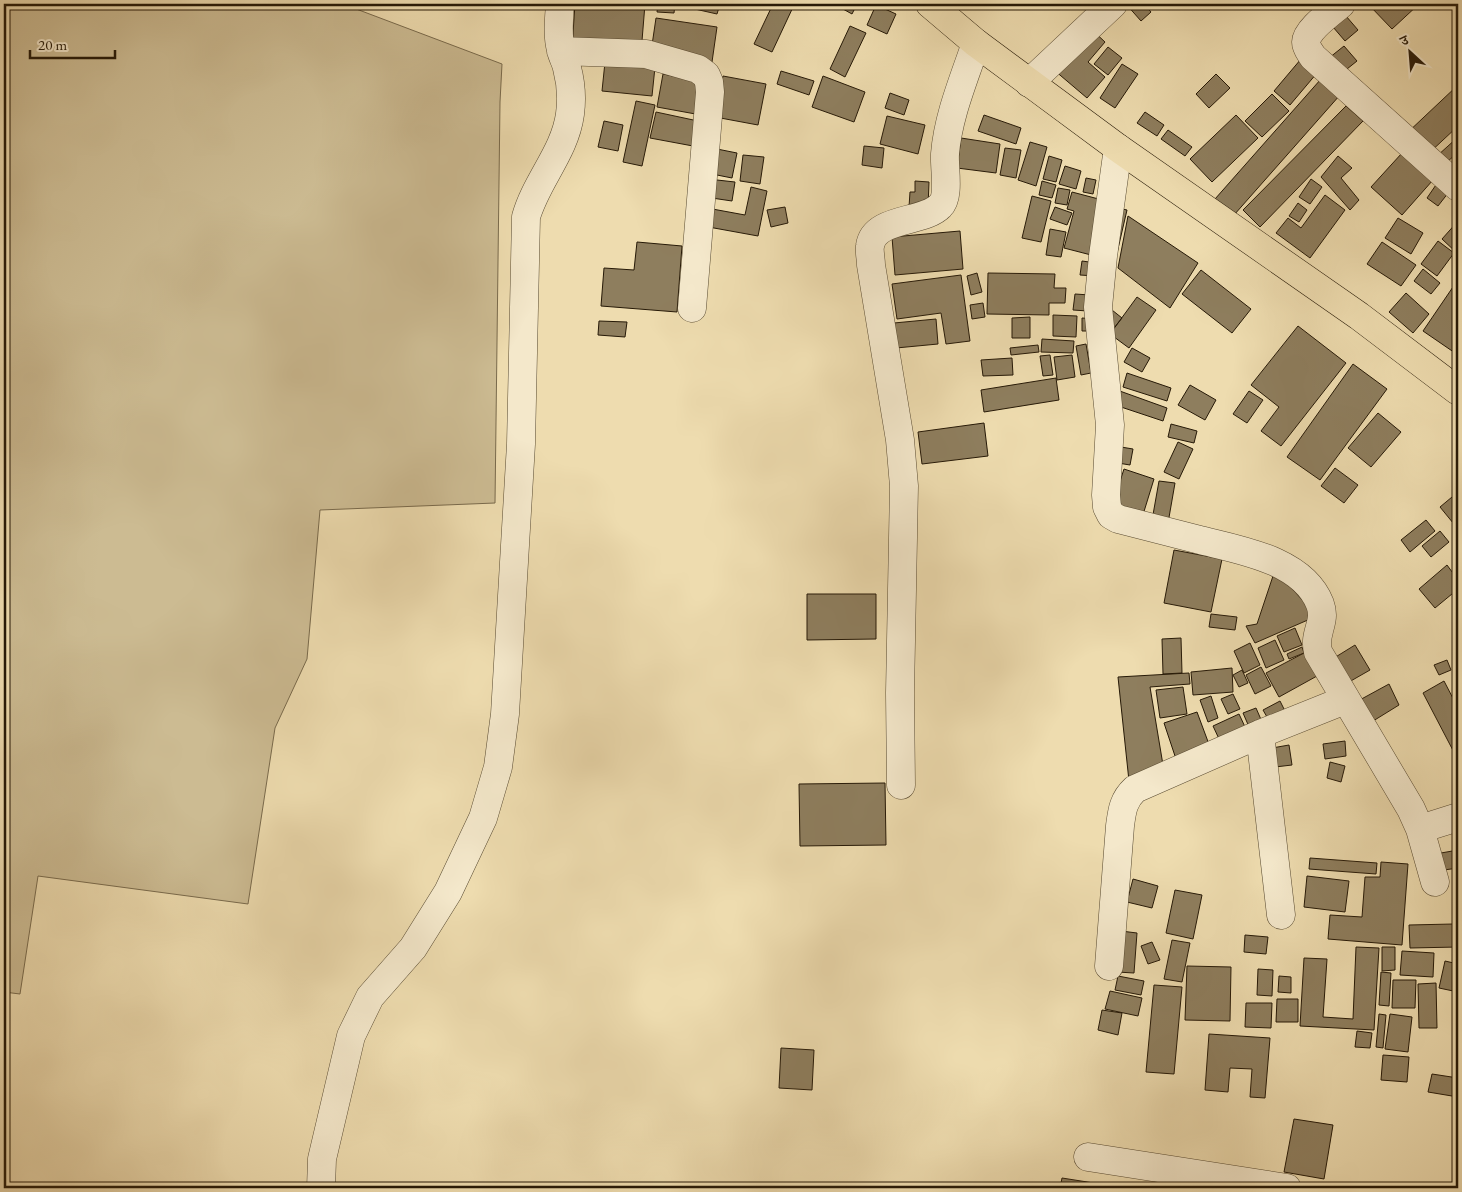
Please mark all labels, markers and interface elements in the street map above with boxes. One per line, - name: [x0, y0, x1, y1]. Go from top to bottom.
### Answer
- scale bar: [30, 28, 115, 60]
- north arrow: [1384, 28, 1434, 78]
- text: उ: [1396, 30, 1412, 50]
- text: 20 m: [38, 35, 67, 54]

